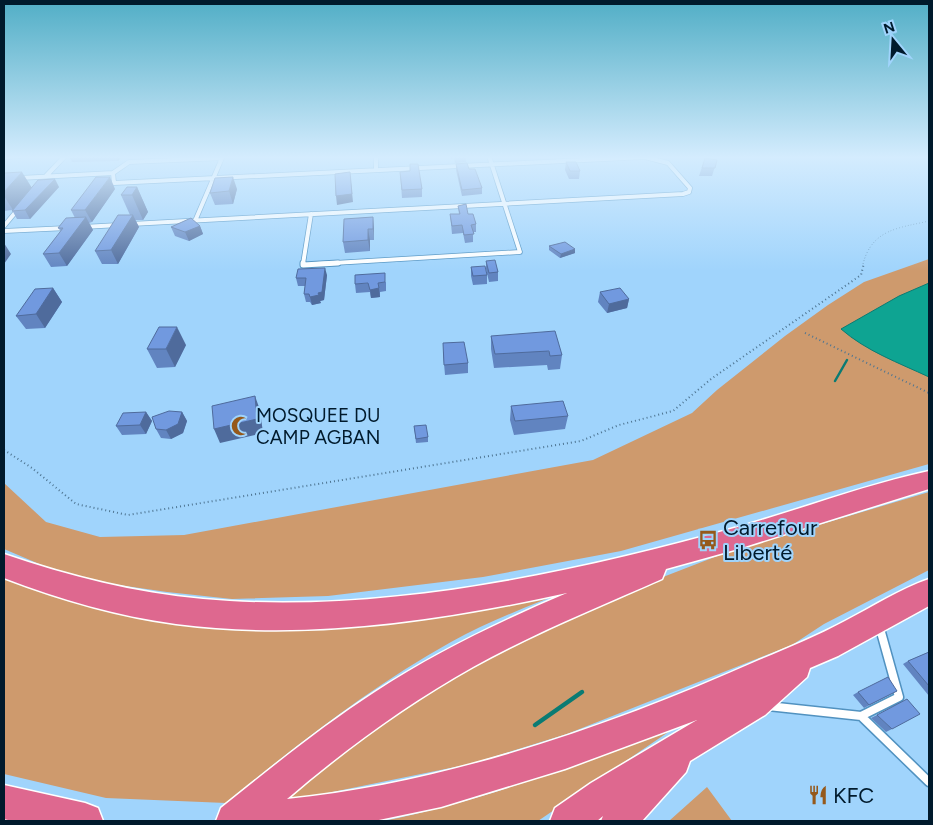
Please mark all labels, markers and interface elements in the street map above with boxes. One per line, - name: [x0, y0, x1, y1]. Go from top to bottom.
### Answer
- north arrow: [868, 15, 918, 65]
- text: N: [881, 18, 897, 38]
- place label: MOSQUEE DU CAMP AGBAN: [256, 404, 380, 449]
- mosque icon: MOSQUEE DU CAMP AGBAN: [230, 415, 252, 437]
- place label: Carrefour Liberté: [723, 514, 818, 566]
- bus stop icon: Carrefour Liberté: [697, 529, 719, 551]
- place label: KFC: [833, 782, 874, 809]
- restaurant icon: KFC: [807, 784, 829, 806]

